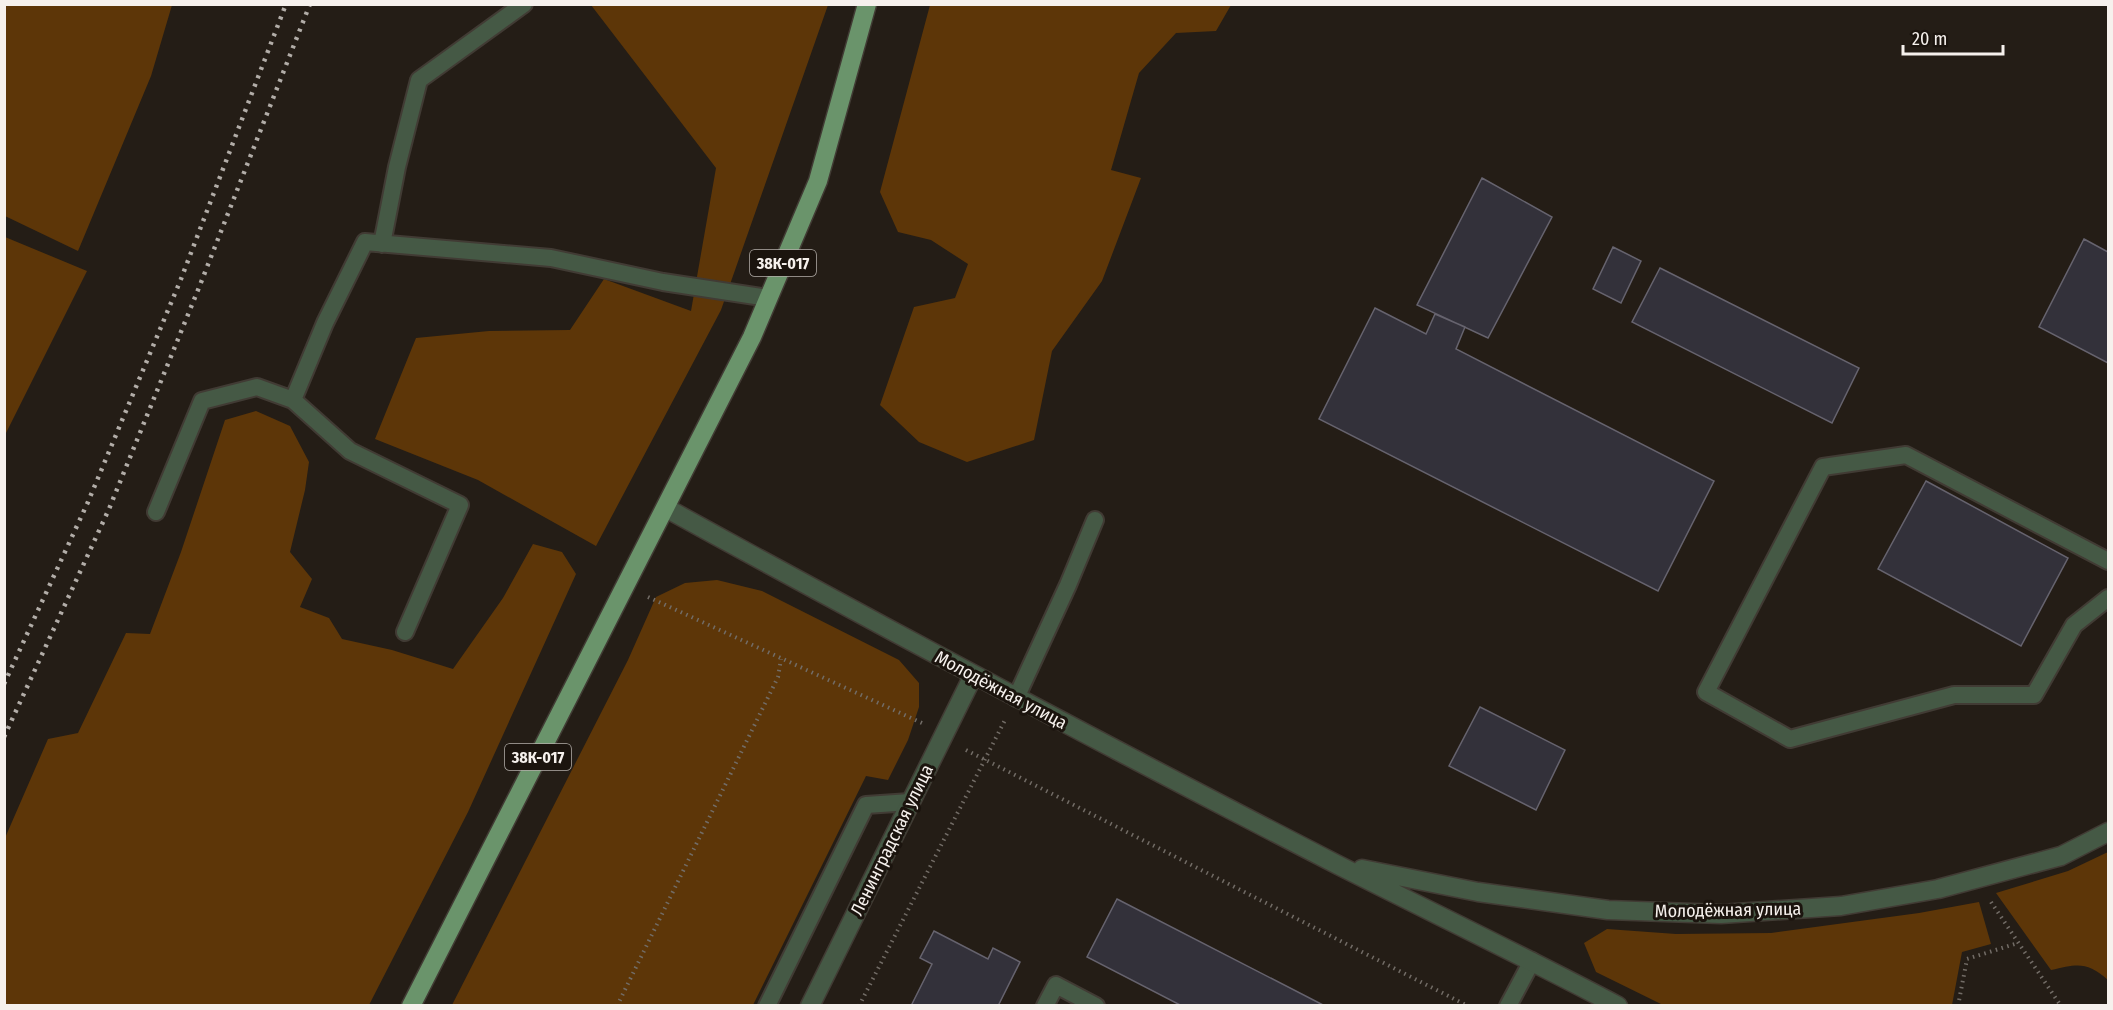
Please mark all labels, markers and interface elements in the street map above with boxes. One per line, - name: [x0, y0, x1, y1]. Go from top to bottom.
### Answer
- scale bar: [1903, 18, 2004, 56]
- text: 20 m: [1912, 28, 1947, 50]
- road number: 38К-017: [750, 250, 816, 276]
- street label: Молодёжная улица: [931, 646, 1071, 734]
- road number: 38К-017: [505, 744, 571, 770]
- street label: Ленинградская улица: [846, 761, 938, 919]
- street label: Молодёжная улица: [1655, 898, 1802, 922]

